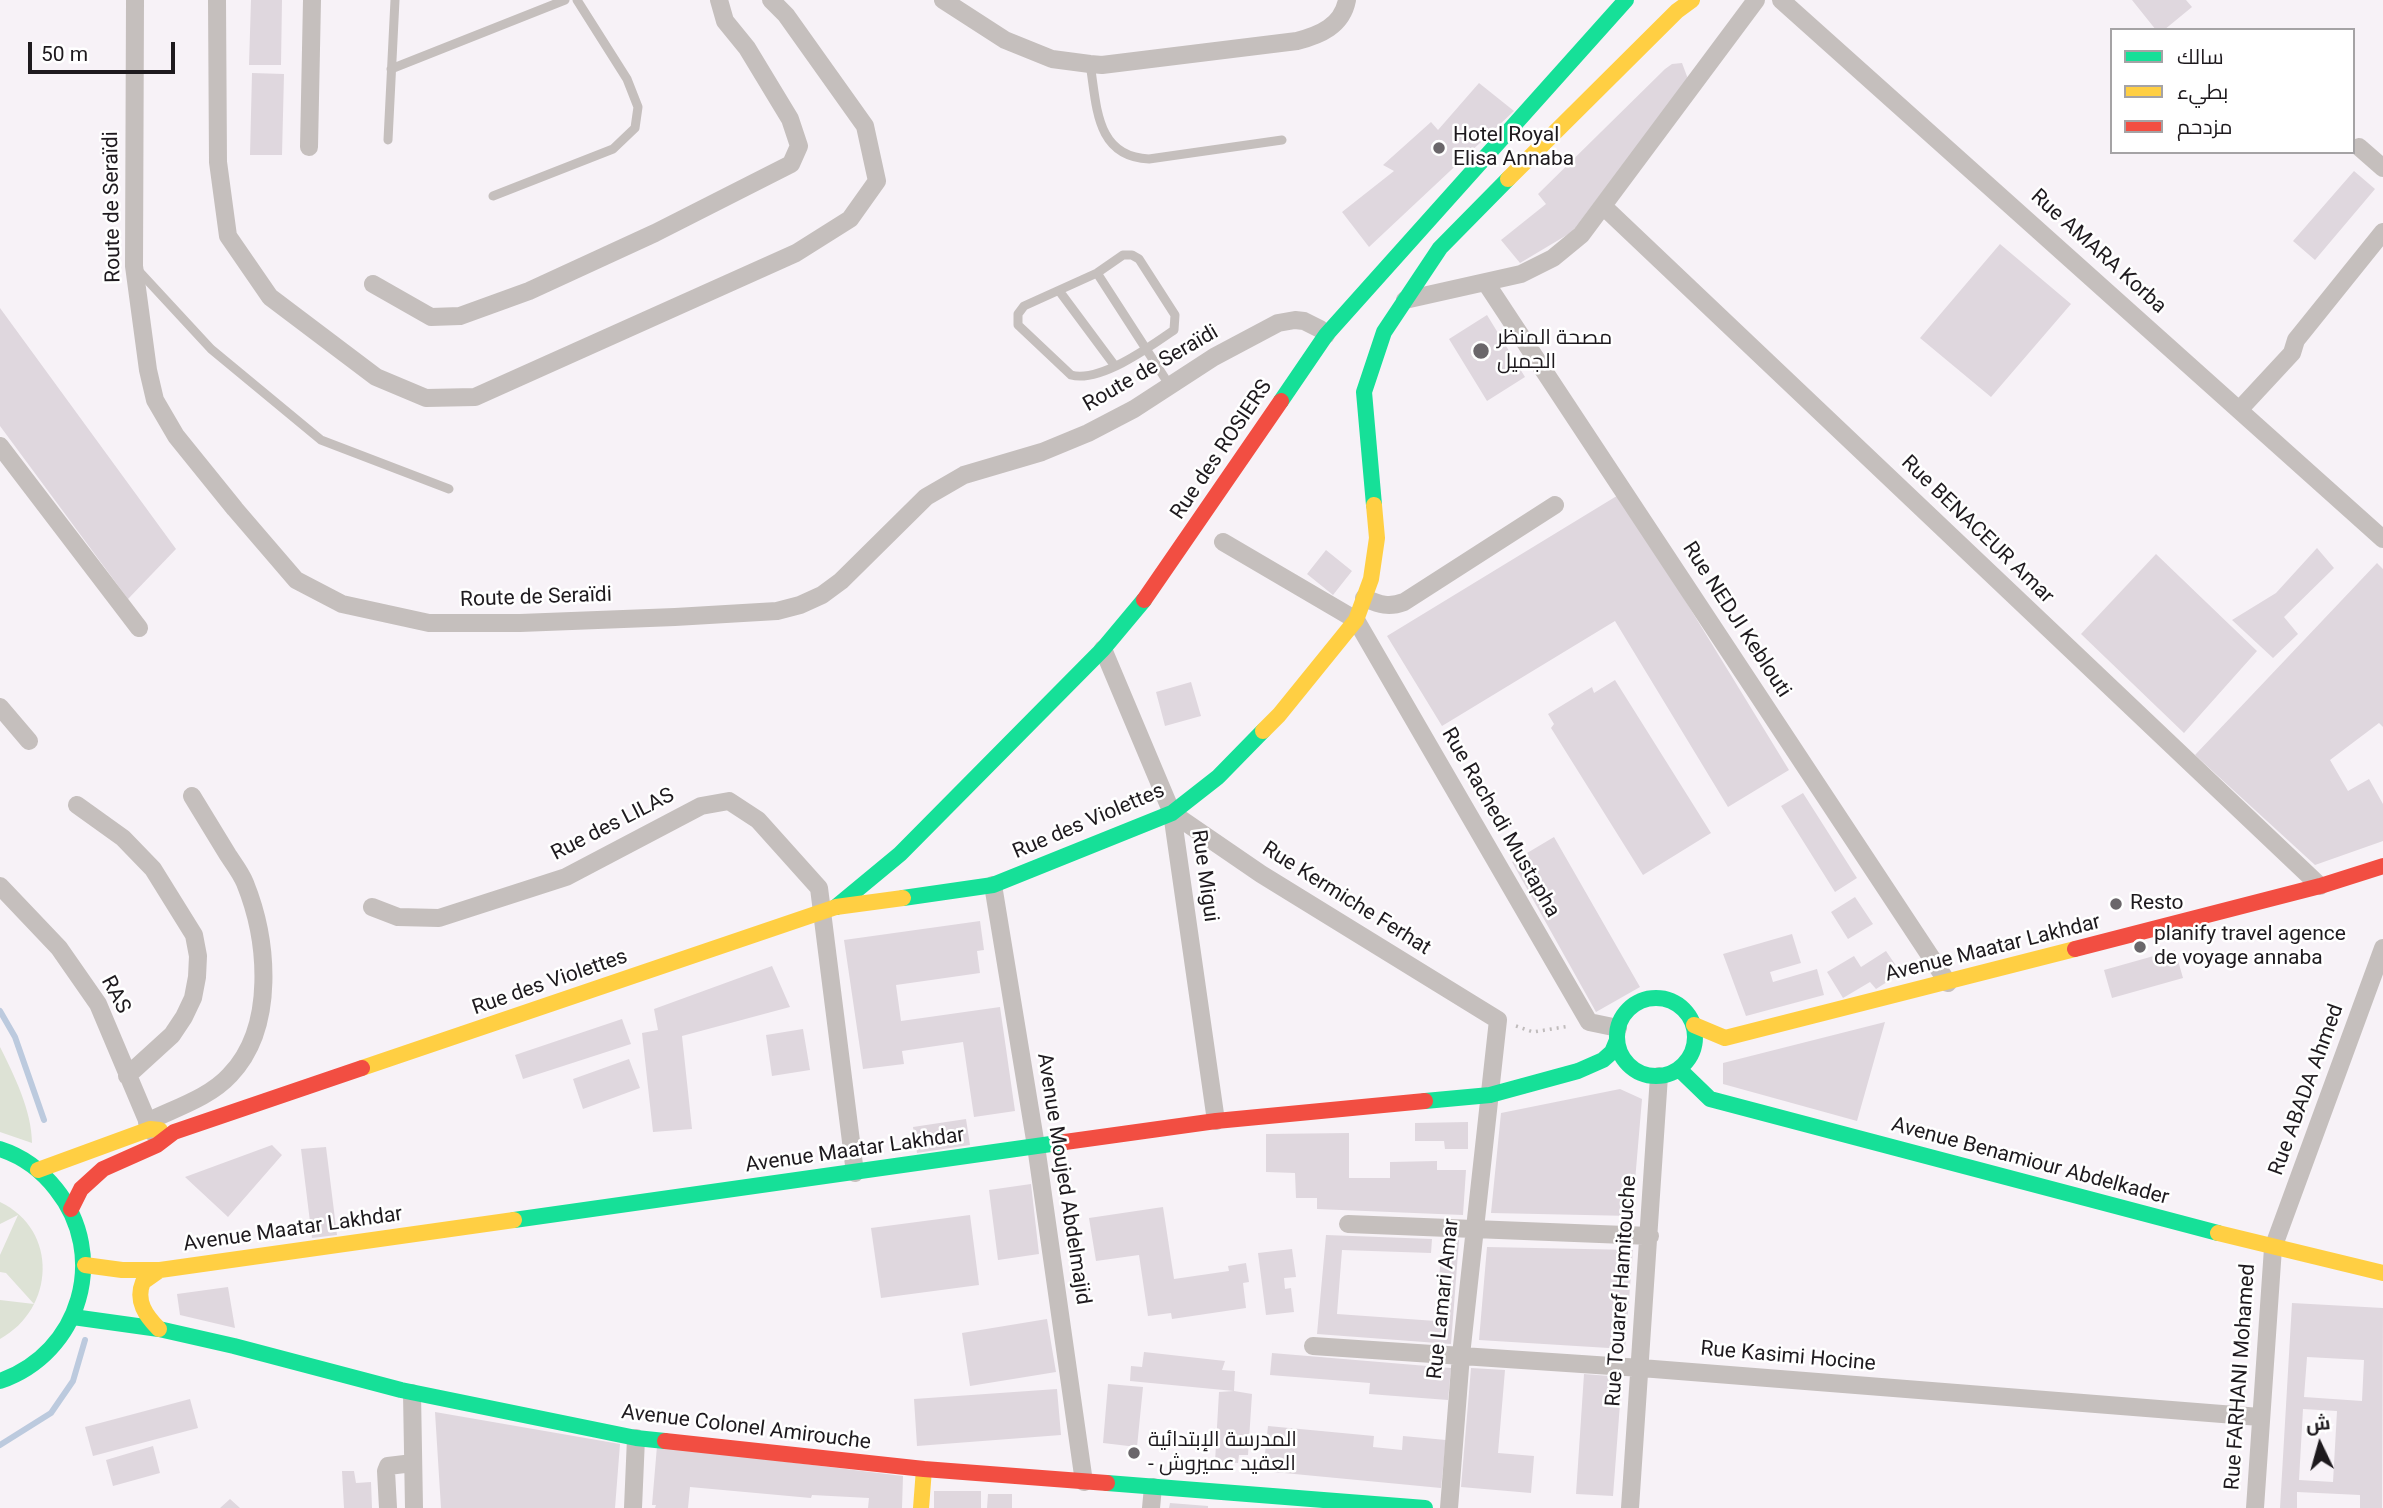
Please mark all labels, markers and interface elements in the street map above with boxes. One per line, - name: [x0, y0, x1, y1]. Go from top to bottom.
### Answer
- scale bar: [32, 28, 178, 72]
- legend: [2110, 28, 2355, 154]
- text: 50 m: [41, 42, 88, 66]
- text: سالك: [2177, 45, 2224, 69]
- text: بطيء: [2177, 80, 2228, 104]
- text: مزدحم: [2177, 115, 2232, 139]
- place label: Hotel Royal Elisa Annaba: [1453, 123, 1574, 173]
- street label: Route de Seraïdi: [99, 131, 127, 283]
- marker: Hotel Royal Elisa Annaba: [1431, 140, 1447, 156]
- street label: Rue AMARA Korba: [2025, 184, 2171, 320]
- street label: Route de Seraïdi: [1079, 320, 1223, 418]
- place label: مصحة المنظر الجميل: [1497, 326, 1612, 376]
- marker: مصحة المنظر الجميل: [1471, 341, 1491, 361]
- street label: Rue des ROSIERS: [1166, 375, 1278, 525]
- street label: Rue BENACEUR Amar: [1895, 451, 2059, 609]
- street label: Rue NEDJI Keblouti: [1676, 537, 1796, 703]
- street label: Route de Seraïdi: [460, 583, 612, 613]
- street label: Rue Rachedi Mustapha: [1435, 724, 1565, 922]
- street label: Rue des Violettes: [1009, 779, 1169, 865]
- street label: Rue des LILAS: [547, 783, 679, 867]
- street label: Rue Migui: [1185, 828, 1223, 924]
- street label: Rue Kermiche Ferhat: [1257, 837, 1435, 961]
- place label: Resto: [2130, 891, 2184, 917]
- marker: Resto: [2108, 896, 2124, 912]
- street label: Avenue Maatar Lakhdar: [1883, 910, 2103, 988]
- place label: planify travel agence de voyage annaba: [2154, 922, 2346, 972]
- marker: planify travel agence de voyage annaba: [2132, 939, 2148, 955]
- street label: Rue des Violettes: [469, 945, 631, 1021]
- street label: RAS: [95, 972, 135, 1018]
- street label: Rue ABADA Ahmed: [2264, 1001, 2350, 1179]
- street label: Avenue Moujed Abdelmajid: [1031, 1051, 1095, 1307]
- street label: Avenue Benamiour Abdelkader: [1888, 1113, 2172, 1211]
- street label: Avenue Maatar Lakhdar: [744, 1123, 966, 1179]
- street label: Rue Touaref Hamitouche: [1601, 1175, 1643, 1407]
- street label: Avenue Maatar Lakhdar: [182, 1202, 404, 1258]
- street label: Rue Lamari Amar: [1423, 1217, 1465, 1381]
- street label: Rue FARHANI Mohamed: [2221, 1263, 2261, 1491]
- street label: Rue Kasimi Hocine: [1699, 1337, 1877, 1377]
- street label: Avenue Colonel Amirouche: [620, 1400, 872, 1456]
- north arrow: [2285, 1410, 2355, 1480]
- text: ش: [2305, 1411, 2331, 1436]
- place label: المدرسة الإبتدائية - العقيد عميروش: [1148, 1428, 1297, 1478]
- marker: المدرسة الإبتدائية - العقيد عميروش: [1126, 1445, 1142, 1461]

